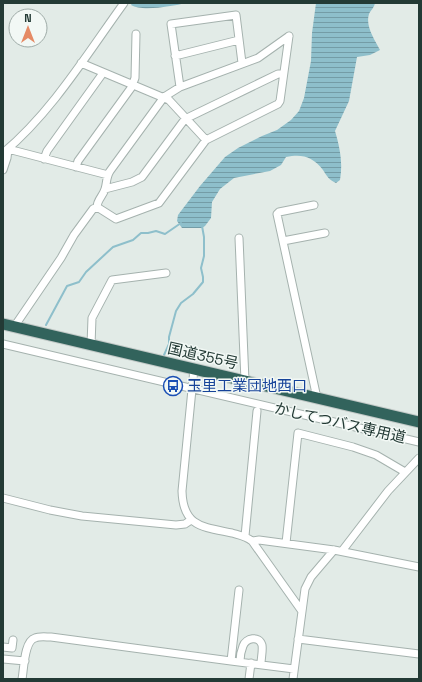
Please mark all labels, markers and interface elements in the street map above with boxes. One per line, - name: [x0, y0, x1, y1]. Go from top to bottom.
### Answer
- north arrow: [8, 8, 48, 48]
- text: N: [24, 11, 32, 25]
- street label: 国道355号: [166, 338, 240, 373]
- bus stop icon: 玉里工業団地西口: [162, 375, 184, 397]
- place label: 玉里工業団地西口: [187, 376, 307, 395]
- street label: かしてつバス専用道: [273, 398, 408, 447]

